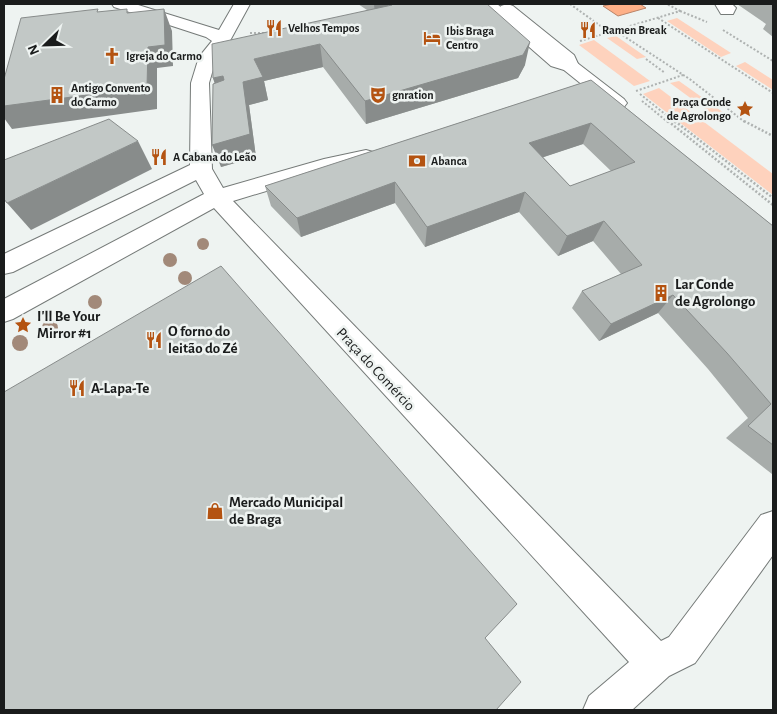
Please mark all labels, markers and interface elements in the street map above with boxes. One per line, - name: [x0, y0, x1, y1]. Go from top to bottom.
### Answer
- restaurant icon: Velhos Tempos: [264, 18, 284, 38]
- north arrow: [20, 20, 70, 70]
- restaurant icon: Ramen Break: [578, 20, 598, 40]
- place label: Velhos Tempos: [288, 22, 360, 34]
- place label: Ramen Break: [602, 24, 667, 36]
- place label: Ibis Braga Centro: [446, 25, 494, 51]
- hotel icon: Ibis Braga Centro: [422, 28, 442, 48]
- text: N: [26, 42, 42, 57]
- church icon: Igreja do Carmo: [102, 46, 122, 66]
- place label: Igreja do Carmo: [126, 50, 202, 63]
- place label: Antigo Convento do Carmo: [71, 82, 151, 108]
- building icon: Antigo Convento do Carmo: [47, 85, 67, 105]
- theatre icon: gnration: [368, 85, 388, 105]
- place label: gnration: [392, 89, 434, 101]
- place label: Praça Conde de Agrolongo: [667, 96, 731, 122]
- place icon: Praça Conde de Agrolongo: [735, 99, 755, 119]
- restaurant icon: A Cabana do Leão: [149, 147, 169, 167]
- place label: A Cabana do Leão: [173, 151, 256, 163]
- bank icon: Abanca: [407, 151, 427, 171]
- place label: Abanca: [431, 155, 467, 167]
- place label: Lar Conde de Agrolongo: [675, 277, 755, 309]
- building icon: Lar Conde de Agrolongo: [651, 283, 671, 303]
- place label: I'll Be Your Mirror #1: [37, 309, 101, 341]
- place icon: I'll Be Your Mirror #1: [13, 315, 33, 335]
- place label: O forno do leitão do Zé: [168, 324, 238, 356]
- street label: Praça do Comércio: [334, 325, 418, 414]
- restaurant icon: O forno do leitão do Zé: [144, 330, 164, 350]
- restaurant icon: A-Lapa-Te: [67, 378, 87, 398]
- place label: A-Lapa-Te: [91, 381, 149, 396]
- place label: Mercado Municipal de Braga: [229, 495, 343, 527]
- shop icon: Mercado Municipal de Braga: [205, 501, 225, 521]

